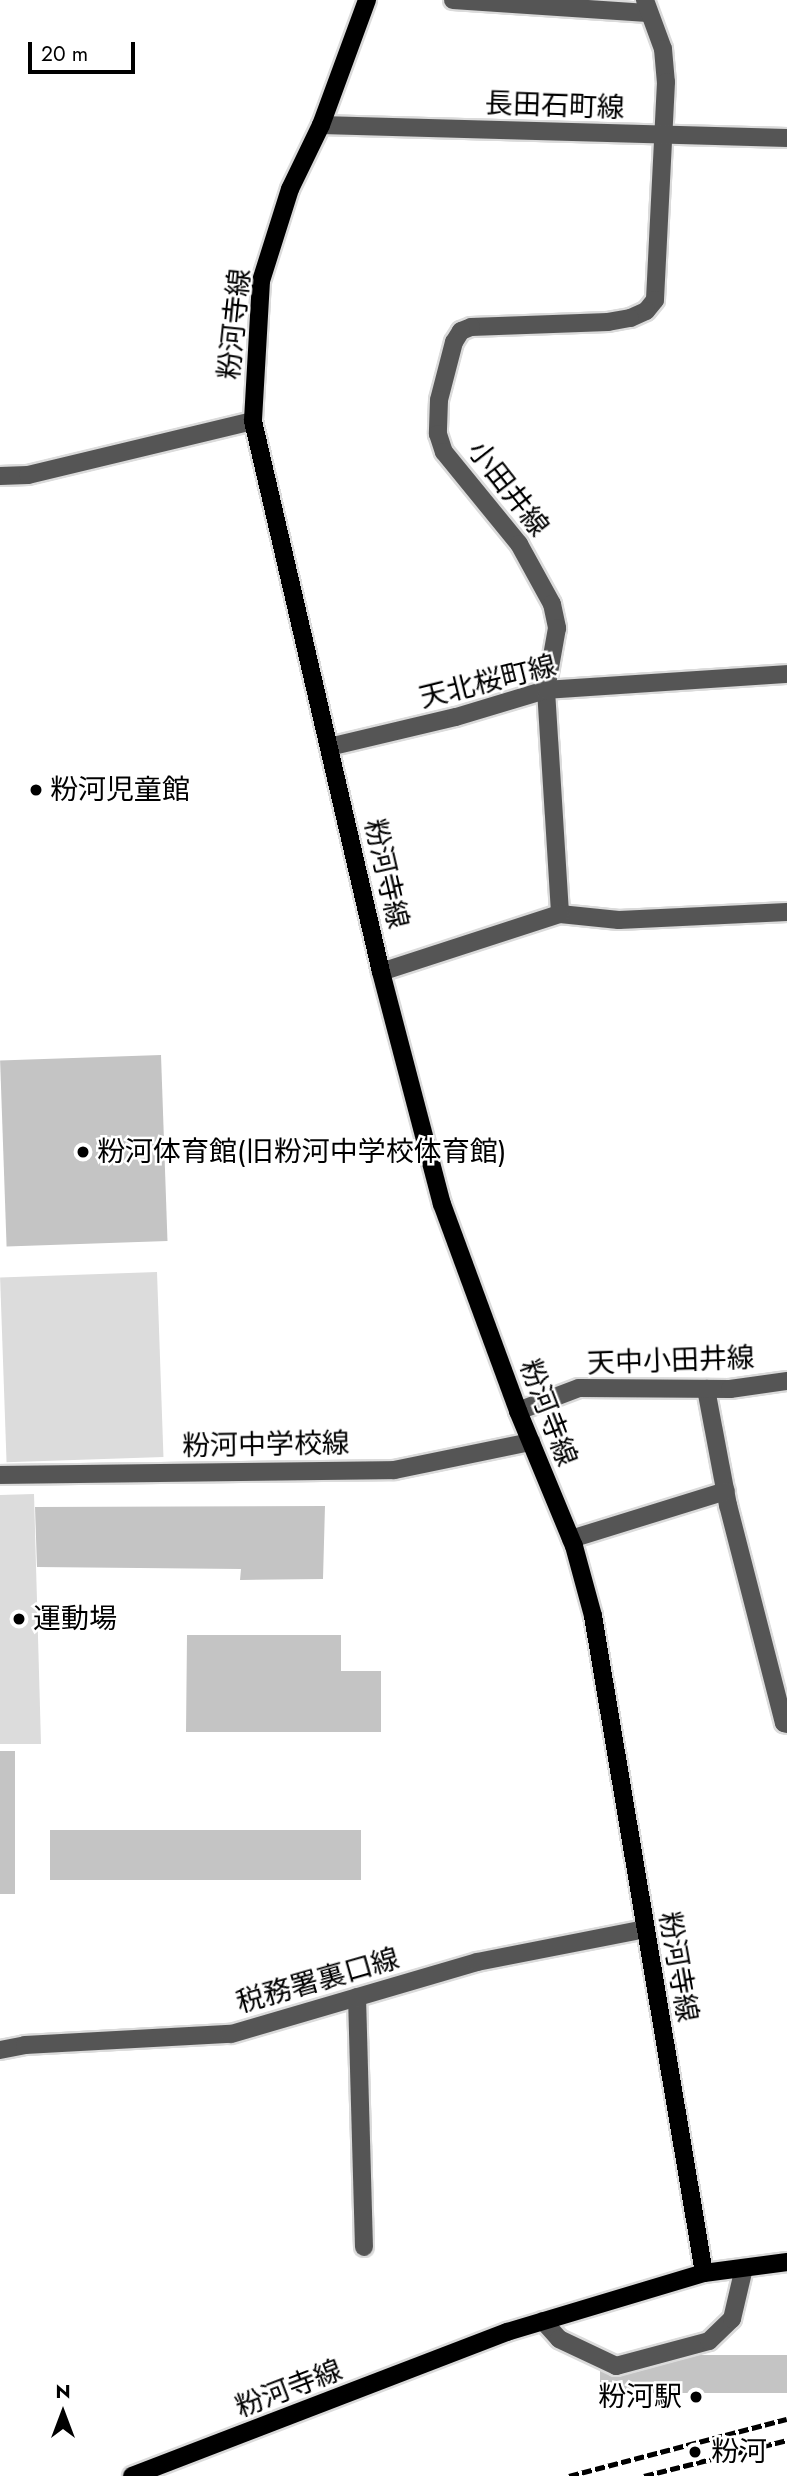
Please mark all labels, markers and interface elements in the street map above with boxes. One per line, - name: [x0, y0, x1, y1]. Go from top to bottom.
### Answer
- scale bar: [32, 28, 138, 72]
- text: 20 m: [41, 39, 88, 69]
- street label: 長田石町線: [484, 87, 626, 125]
- street label: 粉河寺線: [212, 267, 258, 381]
- street label: 小田井線: [460, 435, 556, 543]
- street label: 天北桜町線: [416, 649, 560, 715]
- place label: 粉河児童館: [50, 773, 190, 807]
- marker: 粉河児童館: [28, 782, 44, 798]
- street label: 粉河寺線: [357, 816, 415, 932]
- place label: 粉河体育館(旧粉河中学校体育館): [97, 1135, 506, 1169]
- marker: 粉河体育館(旧粉河中学校体育館): [75, 1144, 91, 1160]
- street label: 天中小田井線: [586, 1341, 756, 1381]
- street label: 粉河寺線: [512, 1355, 584, 1471]
- street label: 粉河中学校線: [182, 1427, 350, 1463]
- place label: 運動場: [33, 1602, 117, 1636]
- marker: 運動場: [11, 1611, 27, 1627]
- street label: 粉河寺線: [652, 1909, 704, 2025]
- street label: 税務署裏口線: [233, 1942, 403, 2020]
- street label: 粉河寺線: [231, 2353, 347, 2425]
- north arrow: [28, 2378, 98, 2448]
- text: N: [55, 2378, 71, 2405]
- place label: 粉河駅: [598, 2380, 682, 2414]
- marker: 粉河駅: [688, 2389, 704, 2405]
- place label: 粉河: [711, 2435, 767, 2469]
- marker: 粉河: [685, 2442, 705, 2462]

